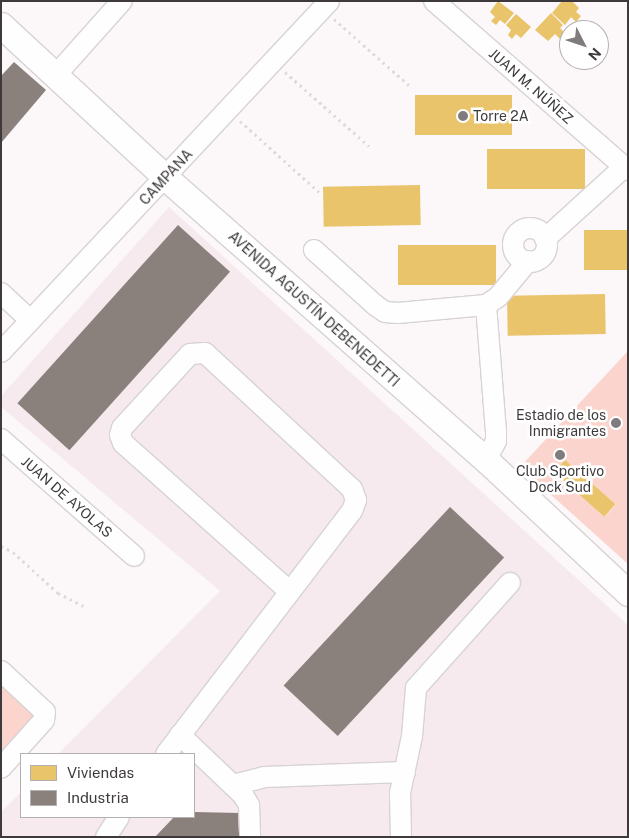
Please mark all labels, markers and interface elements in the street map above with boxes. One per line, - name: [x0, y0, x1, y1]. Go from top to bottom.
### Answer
- north arrow: [559, 20, 609, 70]
- street label: JUAN M. NÚÑEZ: [485, 45, 577, 127]
- text: N: [585, 45, 604, 64]
- place label: Torre 2A: [473, 108, 529, 124]
- marker: Torre 2A: [457, 110, 469, 122]
- street label: CAMPANA: [136, 146, 196, 208]
- street label: AVENIDA AGUSTÍN DEBENEDETTI: [225, 228, 403, 390]
- place label: Estadio de los Inmigrantes: [516, 407, 606, 440]
- marker: Estadio de los Inmigrantes: [610, 417, 622, 429]
- marker: Club Sportivo Dock Sud: [554, 449, 566, 461]
- street label: JUAN DE AYOLAS: [18, 453, 116, 541]
- place label: Club Sportivo Dock Sud: [516, 463, 604, 496]
- legend: [20, 753, 195, 818]
- text: Viviendas: [67, 764, 134, 781]
- text: Industria: [67, 789, 129, 806]

